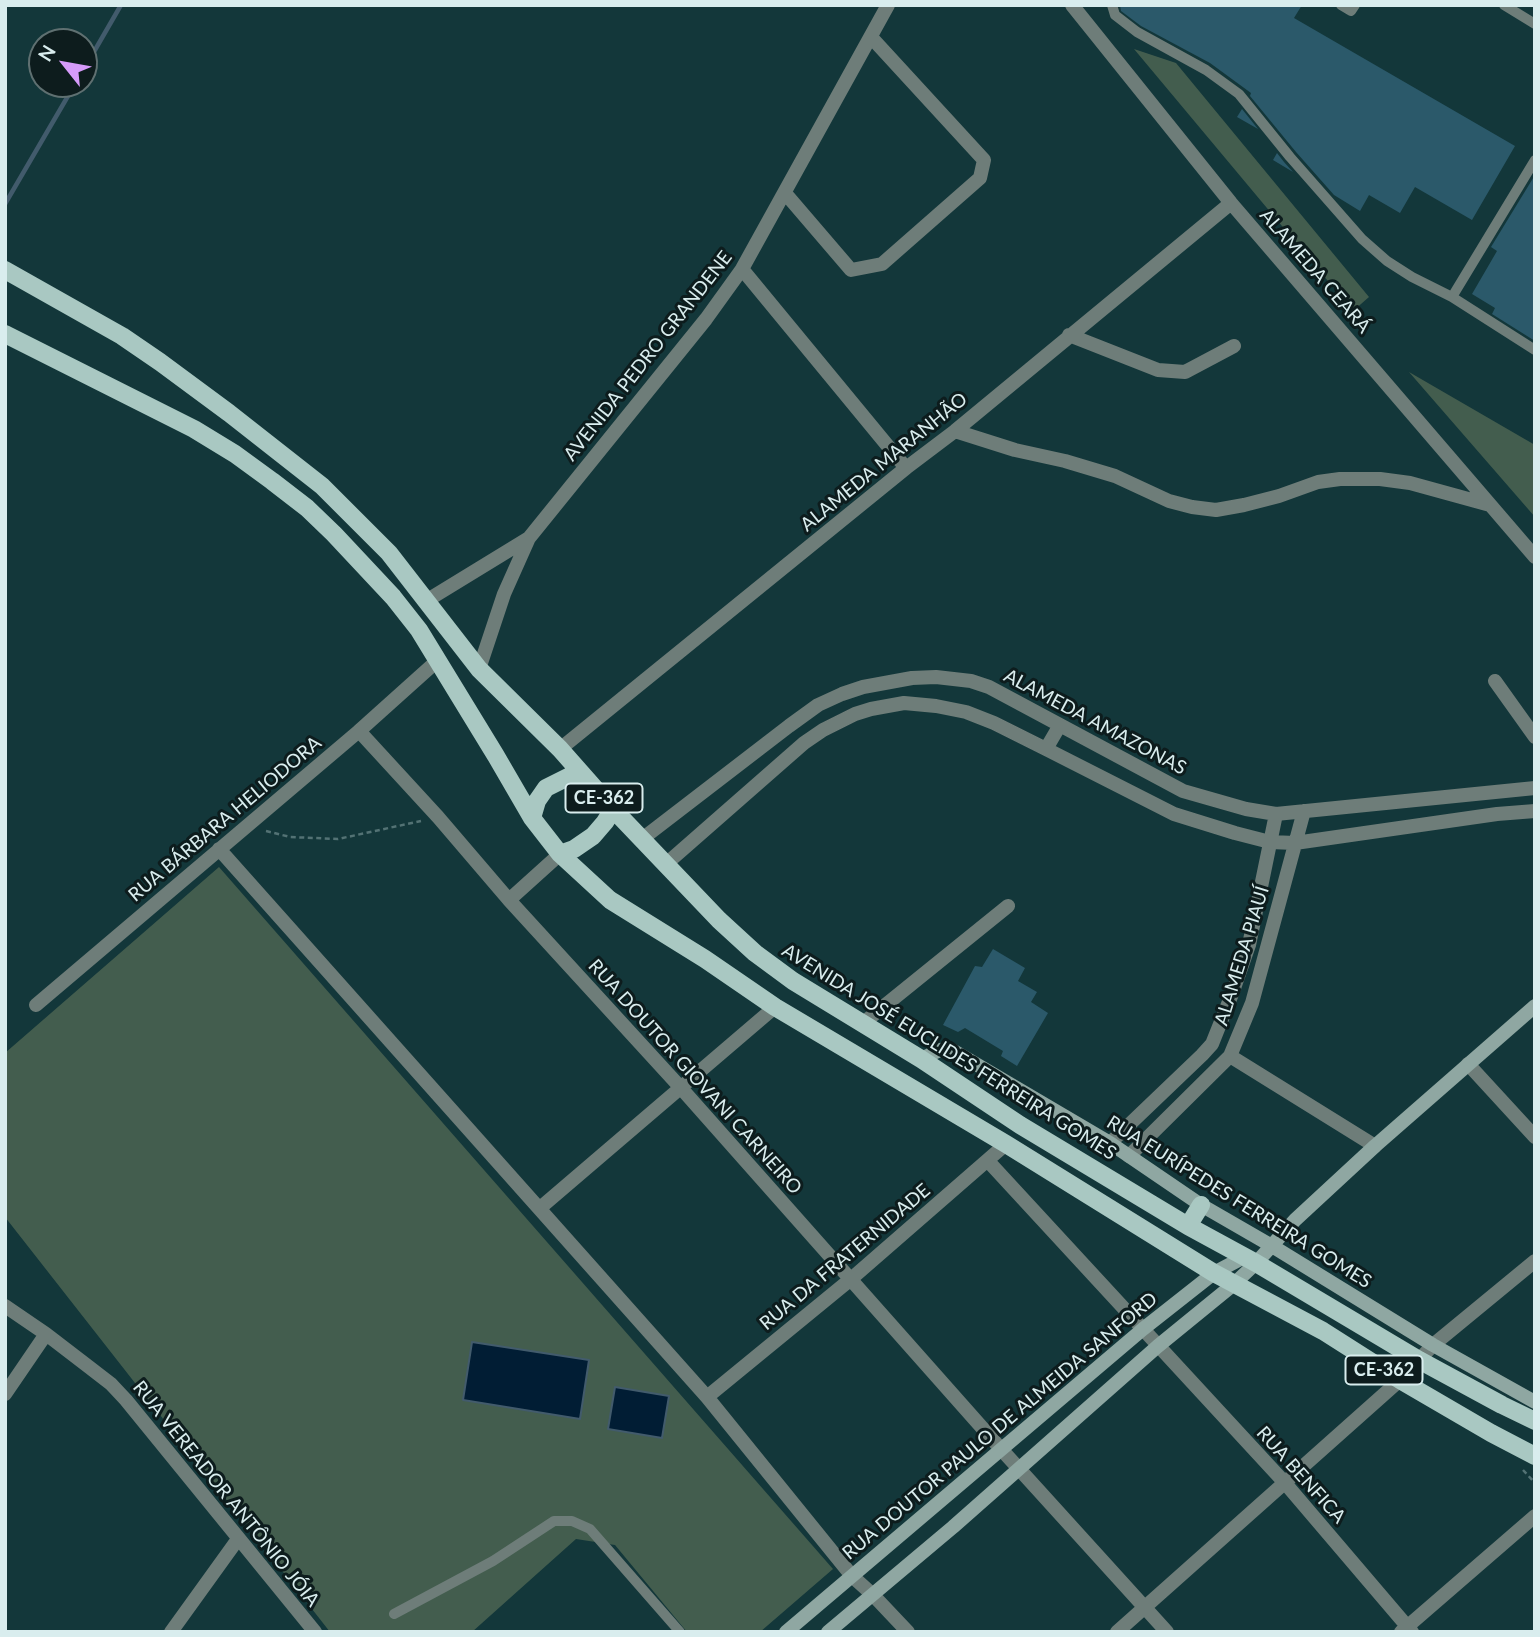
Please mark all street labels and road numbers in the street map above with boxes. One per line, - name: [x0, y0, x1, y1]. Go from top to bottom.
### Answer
- street label: ALAMEDA CEARÁ: [1255, 204, 1375, 338]
- street label: AVENIDA PEDRO GRANDENE: [559, 247, 737, 465]
- street label: ALAMEDA MARANHÃO: [796, 388, 972, 536]
- street label: ALAMEDA AMAZONAS: [1000, 664, 1190, 780]
- street label: RUA BÁRBARA HELIODORA: [124, 732, 326, 906]
- road number: CE-362: [566, 784, 642, 812]
- street label: ALAMEDA PIAUÍ: [1210, 884, 1274, 1028]
- street label: AVENIDA JOSÉ EUCLIDES FERREIRA GOMES: [778, 939, 1120, 1165]
- street label: RUA DOUTOR GIOVANI CARNEIRO: [583, 955, 807, 1199]
- street label: RUA EURÍPEDES FERREIRA GOMES: [1102, 1111, 1376, 1293]
- street label: RUA DA FRATERNIDADE: [755, 1179, 935, 1335]
- street label: RUA DOUTOR PAULO DE ALMEIDA SANFORD: [838, 1287, 1162, 1565]
- road number: CE-362: [1346, 1356, 1422, 1385]
- street label: RUA VEREADOR ANTÔNIO JÓIA: [128, 1377, 324, 1611]
- street label: RUA BENFICA: [1252, 1422, 1350, 1528]

